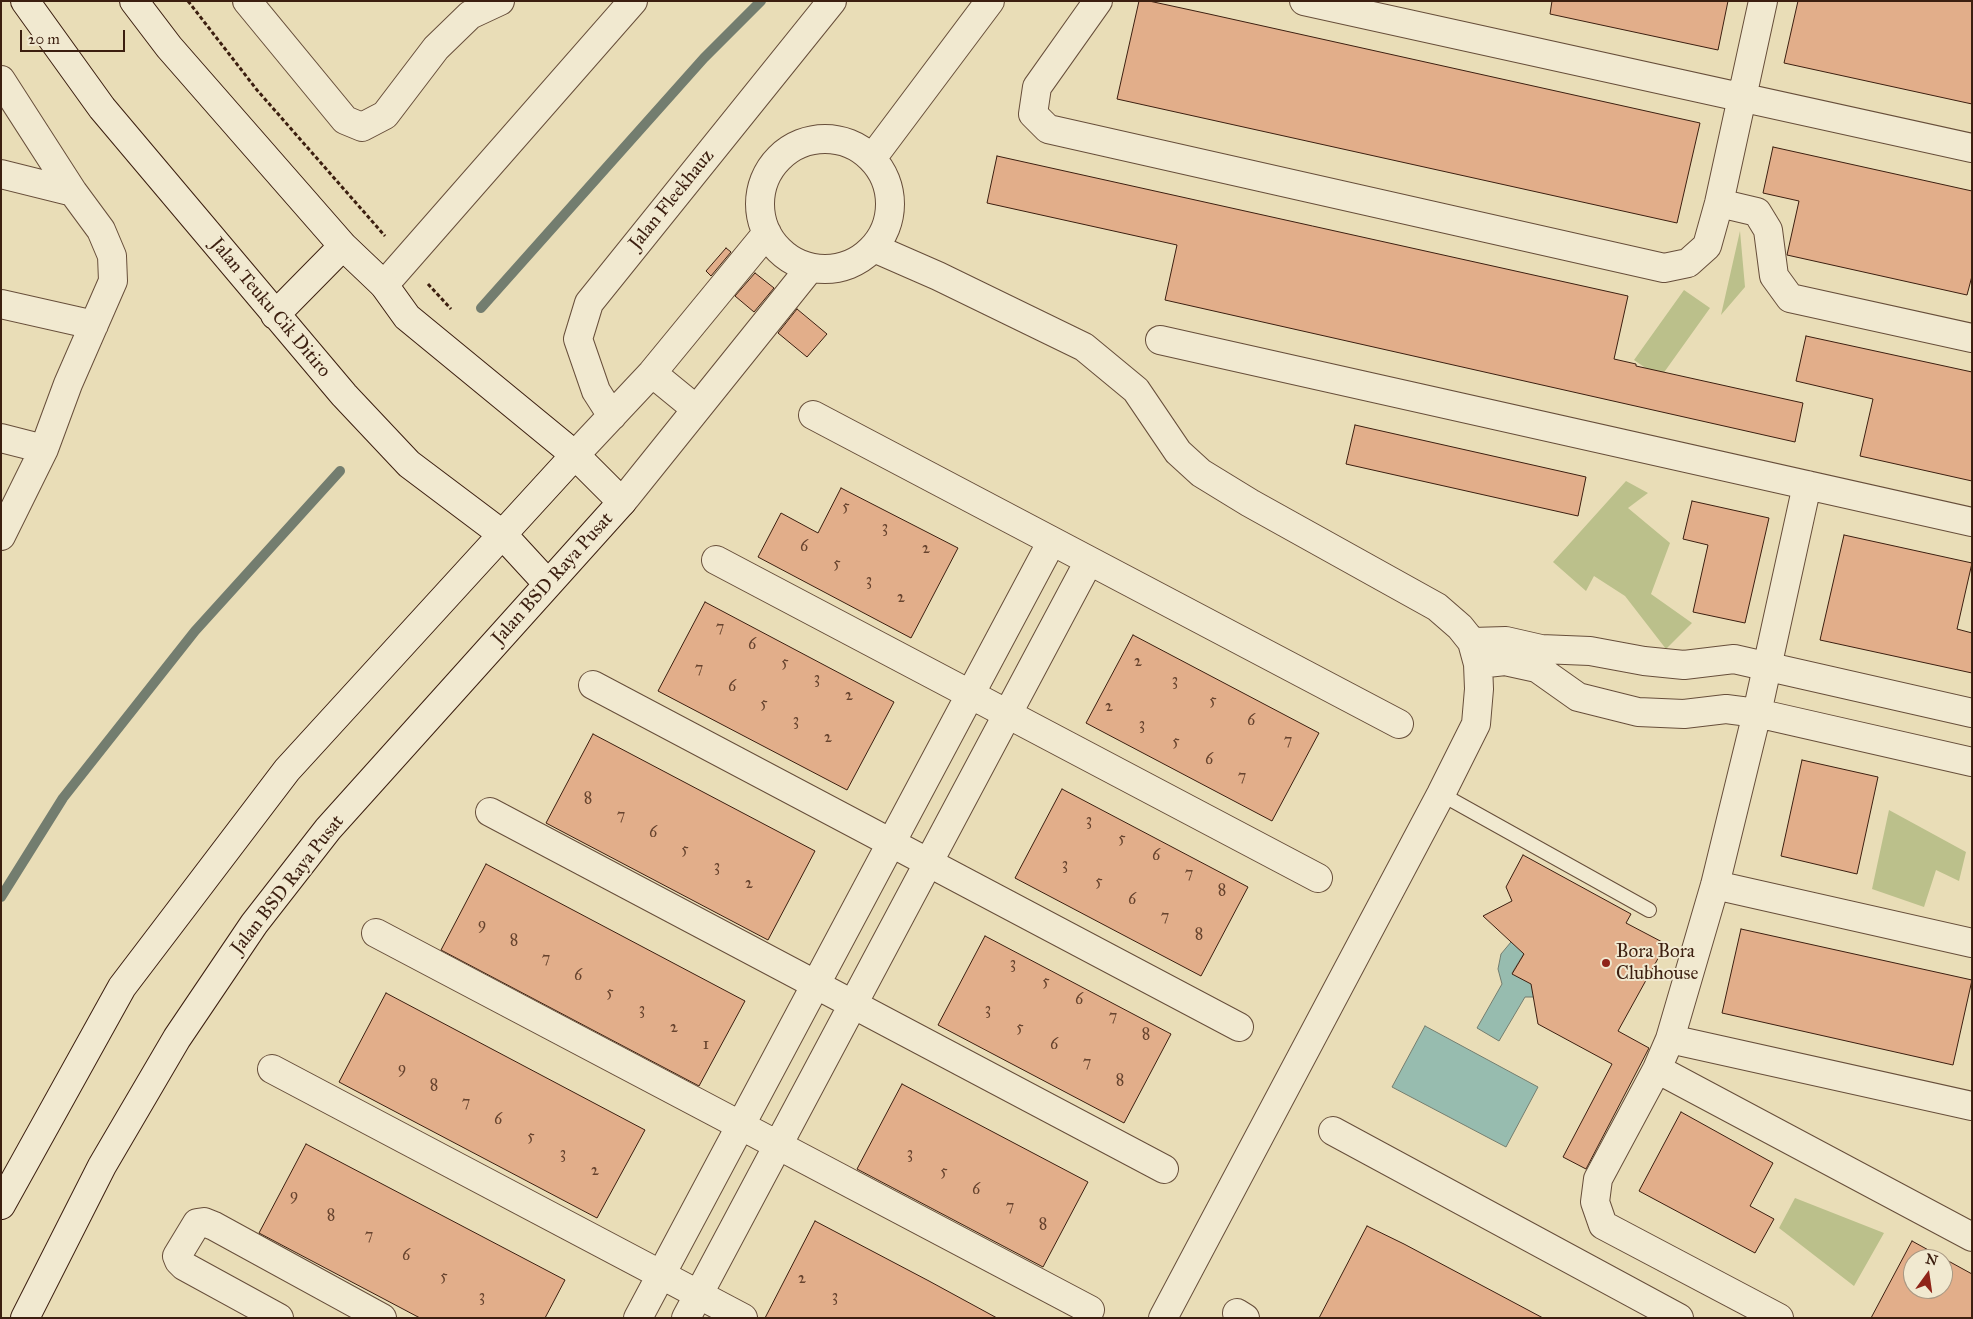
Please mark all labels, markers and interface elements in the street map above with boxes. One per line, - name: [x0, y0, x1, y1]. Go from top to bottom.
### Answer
- scale bar: [22, 20, 128, 52]
- text: 20 m: [28, 30, 60, 48]
- street label: Jalan Fleekhauz: [625, 145, 719, 255]
- street label: Jalan Teuku Cik Ditiro: [205, 234, 335, 382]
- house number: 5: [842, 497, 850, 517]
- street label: Jalan BSD Raya Pusat: [488, 508, 618, 650]
- house number: 3: [882, 518, 888, 538]
- house number: 6: [800, 537, 808, 557]
- house number: 2: [922, 539, 930, 559]
- house number: 5: [833, 554, 841, 574]
- house number: 3: [866, 571, 872, 591]
- house number: 2: [897, 588, 905, 608]
- house number: 7: [716, 618, 724, 638]
- house number: 6: [748, 635, 756, 655]
- house number: 2: [1134, 652, 1142, 672]
- house number: 5: [781, 653, 789, 673]
- house number: 7: [695, 659, 703, 679]
- house number: 3: [814, 669, 820, 689]
- house number: 3: [1172, 671, 1178, 691]
- house number: 6: [728, 677, 736, 697]
- house number: 2: [845, 686, 853, 706]
- house number: 5: [1209, 691, 1217, 711]
- house number: 5: [760, 694, 768, 714]
- house number: 2: [1105, 697, 1113, 717]
- house number: 3: [793, 711, 799, 731]
- house number: 6: [1247, 711, 1255, 731]
- house number: 3: [1139, 715, 1145, 735]
- house number: 2: [824, 728, 832, 748]
- house number: 7: [1284, 731, 1292, 751]
- house number: 5: [1172, 732, 1180, 752]
- house number: 6: [1205, 750, 1213, 770]
- house number: 7: [1238, 767, 1246, 787]
- house number: 8: [584, 789, 592, 809]
- house number: 7: [617, 806, 625, 826]
- street label: Jalan BSD Raya Pusat: [227, 811, 349, 959]
- house number: 3: [1086, 811, 1092, 831]
- house number: 6: [649, 823, 657, 843]
- house number: 5: [1118, 829, 1126, 849]
- house number: 5: [681, 840, 689, 860]
- house number: 6: [1152, 846, 1160, 866]
- house number: 3: [1062, 855, 1068, 875]
- house number: 3: [714, 857, 720, 877]
- house number: 7: [1185, 864, 1193, 884]
- house number: 5: [1095, 872, 1103, 892]
- house number: 2: [745, 874, 753, 894]
- house number: 8: [1218, 881, 1226, 901]
- house number: 6: [1128, 890, 1136, 910]
- house number: 7: [1161, 907, 1169, 927]
- house number: 9: [478, 915, 486, 935]
- house number: 8: [1195, 925, 1203, 945]
- house number: 8: [510, 931, 518, 951]
- place label: Bora Bora Clubhouse: [1616, 941, 1698, 985]
- house number: 7: [542, 949, 550, 969]
- house number: 3: [1010, 954, 1016, 974]
- marker: Bora Bora Clubhouse: [1600, 957, 1612, 969]
- house number: 6: [574, 966, 582, 986]
- house number: 5: [1042, 972, 1050, 992]
- house number: 5: [606, 983, 614, 1003]
- house number: 6: [1075, 990, 1083, 1010]
- house number: 3: [639, 1000, 645, 1020]
- house number: 3: [985, 1000, 991, 1020]
- house number: 7: [1109, 1007, 1117, 1027]
- house number: 2: [670, 1018, 678, 1038]
- house number: 5: [1016, 1018, 1024, 1038]
- house number: 8: [1142, 1025, 1150, 1045]
- house number: 1: [703, 1035, 709, 1055]
- house number: 6: [1050, 1035, 1058, 1055]
- house number: 7: [1083, 1053, 1091, 1073]
- house number: 9: [398, 1059, 406, 1079]
- house number: 8: [1116, 1071, 1124, 1091]
- house number: 8: [430, 1076, 438, 1096]
- house number: 7: [462, 1093, 470, 1113]
- house number: 6: [494, 1110, 502, 1130]
- house number: 5: [527, 1127, 535, 1147]
- house number: 3: [560, 1144, 566, 1164]
- house number: 3: [907, 1144, 913, 1164]
- house number: 2: [591, 1161, 599, 1181]
- house number: 5: [940, 1162, 948, 1182]
- house number: 6: [972, 1180, 980, 1200]
- house number: 9: [290, 1186, 298, 1206]
- house number: 7: [1006, 1197, 1014, 1217]
- house number: 8: [327, 1206, 335, 1226]
- house number: 8: [1039, 1215, 1047, 1235]
- house number: 7: [365, 1226, 373, 1246]
- house number: 6: [402, 1246, 410, 1266]
- north arrow: [1903, 1249, 1953, 1299]
- text: N: [1924, 1250, 1939, 1270]
- house number: 5: [440, 1267, 448, 1287]
- house number: 2: [798, 1269, 806, 1289]
- house number: 3: [479, 1287, 485, 1307]
- house number: 3: [832, 1287, 838, 1307]

